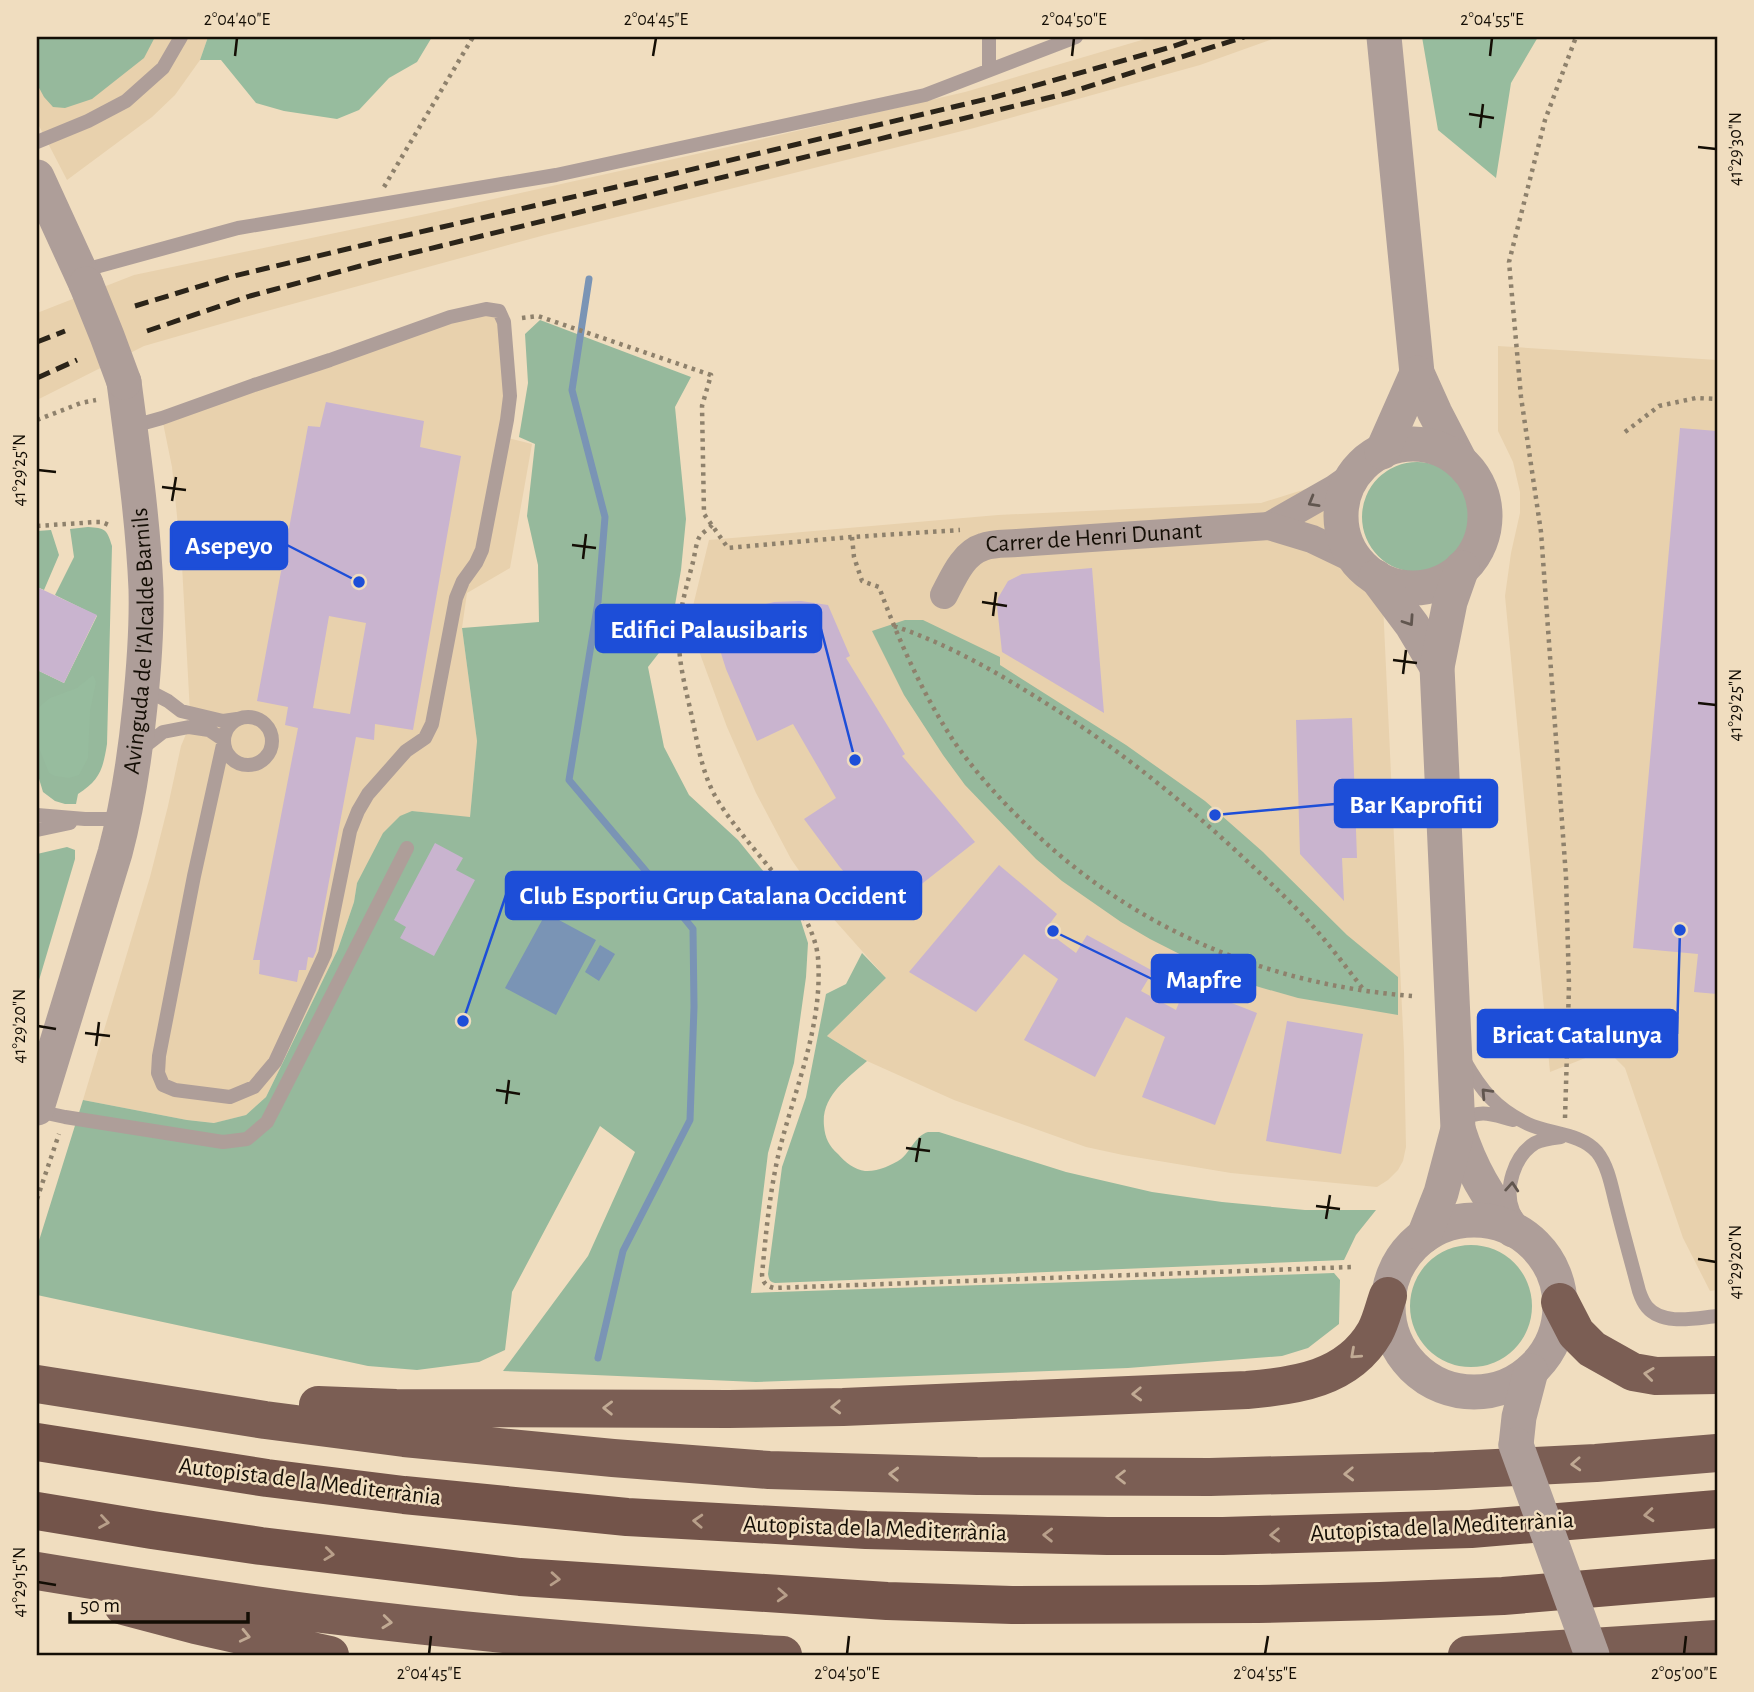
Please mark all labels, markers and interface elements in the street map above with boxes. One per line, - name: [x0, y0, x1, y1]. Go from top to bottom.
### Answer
- text: 2°04'40"E: [204, 11, 271, 29]
- text: 2°04'45"E: [624, 11, 689, 29]
- text: 2°04'50"E: [1041, 11, 1107, 29]
- text: 2°04'55"E: [1460, 11, 1524, 29]
- text: 41°29'30"N: [1727, 112, 1745, 186]
- text: 41°29'25"N: [11, 434, 29, 506]
- one-way arrow: [1307, 494, 1320, 507]
- street label: Avinguda de l'Alcalde Barnils: [120, 507, 158, 776]
- street label: Carrer de Henri Dunant: [984, 519, 1203, 557]
- callout: Asepeyo: [171, 522, 287, 569]
- text: Asepeyo: [185, 533, 273, 559]
- callout: Edifici Palausibaris: [596, 605, 821, 652]
- one-way arrow: [1400, 613, 1413, 626]
- text: Edifici Palausibaris: [610, 617, 808, 643]
- text: 41°29'25"N: [1727, 669, 1745, 741]
- callout: Bar Kaprofiti: [1335, 780, 1497, 827]
- text: Bar Kaprofiti: [1349, 792, 1483, 818]
- callout: Club Esportiu Grup Catalana Occident: [506, 872, 921, 919]
- text: Club Esportiu Grup Catalana Occident: [520, 883, 907, 909]
- callout: Mapfre: [1152, 955, 1255, 1002]
- text: Mapfre: [1166, 967, 1242, 993]
- text: 41°29'20"N: [11, 989, 29, 1063]
- callout: Bricat Catalunya: [1478, 1010, 1677, 1057]
- text: Bricat Catalunya: [1492, 1022, 1662, 1048]
- one-way arrow: [1482, 1088, 1494, 1101]
- one-way arrow: [1504, 1182, 1519, 1193]
- text: 41°29'20"N: [1727, 1225, 1745, 1299]
- one-way arrow: [1350, 1346, 1363, 1358]
- one-way arrow: [1643, 1367, 1655, 1382]
- one-way arrow: [1131, 1387, 1142, 1402]
- one-way arrow: [830, 1399, 841, 1414]
- one-way arrow: [603, 1400, 613, 1416]
- street label: Autopista de la Mediterrània: [177, 1454, 443, 1510]
- one-way arrow: [1570, 1456, 1581, 1471]
- one-way arrow: [888, 1466, 899, 1481]
- one-way arrow: [1343, 1466, 1354, 1481]
- one-way arrow: [1115, 1469, 1126, 1485]
- one-way arrow: [1643, 1507, 1654, 1522]
- street label: Autopista de la Mediterrània: [1309, 1508, 1575, 1546]
- street label: Autopista de la Mediterrània: [743, 1512, 1007, 1546]
- one-way arrow: [98, 1514, 110, 1529]
- one-way arrow: [692, 1514, 703, 1529]
- one-way arrow: [1042, 1527, 1053, 1543]
- one-way arrow: [1270, 1527, 1281, 1542]
- text: 41°29'15"N: [11, 1547, 29, 1617]
- one-way arrow: [324, 1547, 335, 1562]
- one-way arrow: [550, 1572, 561, 1587]
- scale bar: [70, 1580, 248, 1624]
- one-way arrow: [777, 1587, 788, 1602]
- text: 50 m: [80, 1595, 120, 1616]
- one-way arrow: [381, 1614, 393, 1629]
- one-way arrow: [239, 1628, 251, 1643]
- text: 2°04'45"E: [397, 1665, 462, 1683]
- text: 2°04'50"E: [814, 1665, 880, 1683]
- text: 2°04'55"E: [1233, 1665, 1297, 1683]
- text: 2°05'00"E: [1651, 1665, 1717, 1683]

